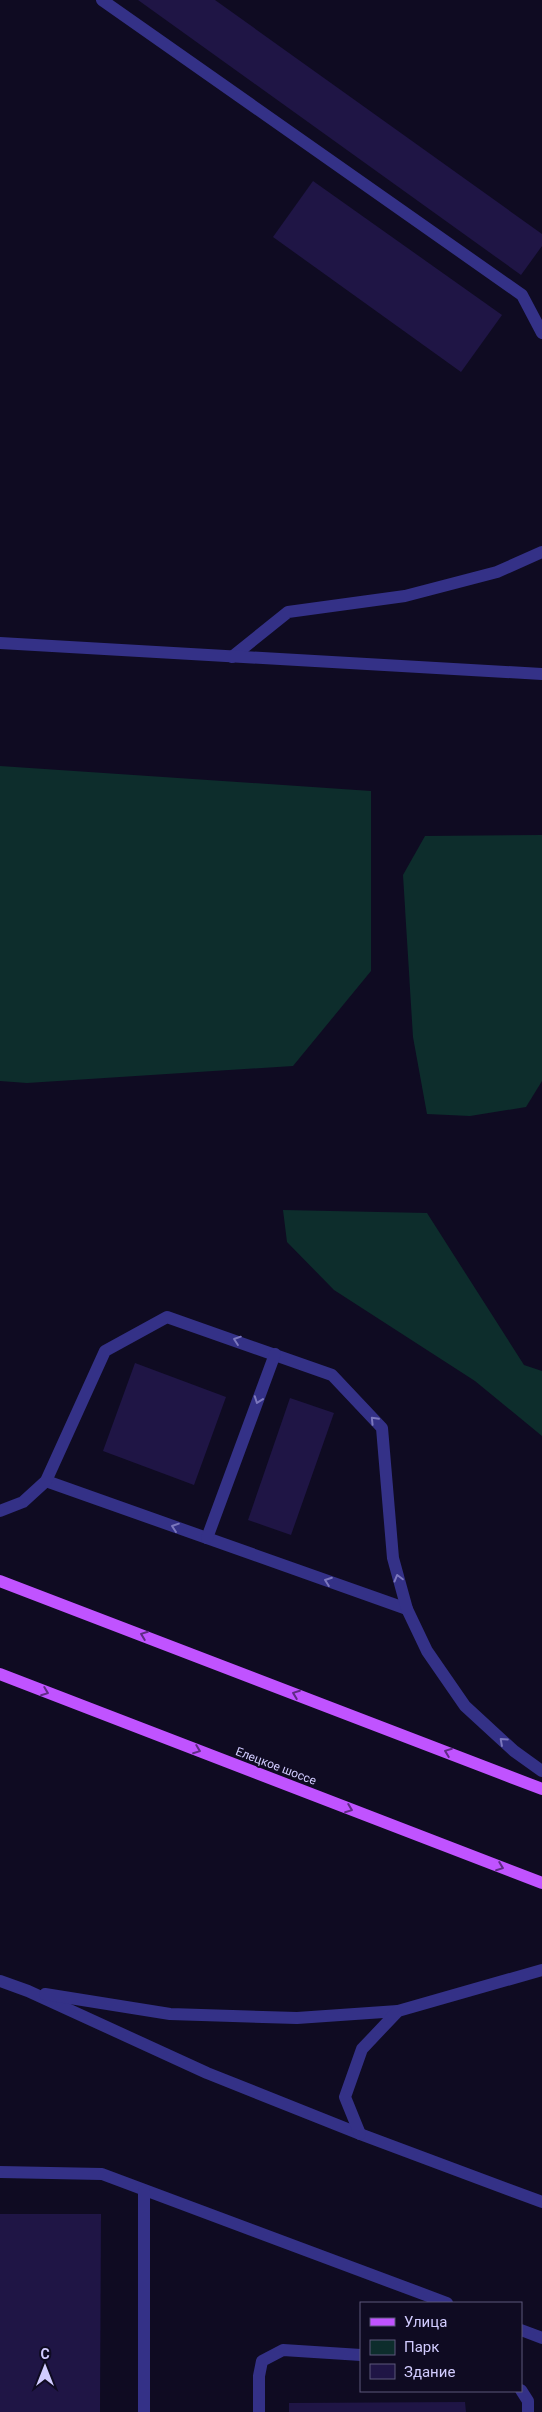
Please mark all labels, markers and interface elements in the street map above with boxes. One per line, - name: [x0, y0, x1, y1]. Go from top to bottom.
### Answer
- one-way arrow: [234, 1336, 242, 1346]
- one-way arrow: [254, 1395, 264, 1404]
- one-way arrow: [371, 1417, 380, 1426]
- one-way arrow: [171, 1523, 180, 1533]
- one-way arrow: [394, 1575, 404, 1583]
- one-way arrow: [324, 1577, 333, 1587]
- one-way arrow: [140, 1631, 149, 1641]
- one-way arrow: [41, 1686, 49, 1696]
- one-way arrow: [292, 1690, 301, 1700]
- one-way arrow: [500, 1738, 509, 1747]
- one-way arrow: [192, 1744, 201, 1754]
- street label: Елецкое шоссе: [234, 1744, 318, 1788]
- one-way arrow: [444, 1748, 452, 1758]
- one-way arrow: [344, 1803, 352, 1813]
- one-way arrow: [495, 1861, 504, 1871]
- legend: [360, 2302, 522, 2392]
- text: Улица: [404, 2313, 447, 2331]
- text: Парк: [404, 2338, 439, 2356]
- north arrow: [20, 2342, 70, 2392]
- text: С: [40, 2346, 50, 2362]
- text: Здание: [404, 2363, 455, 2381]

